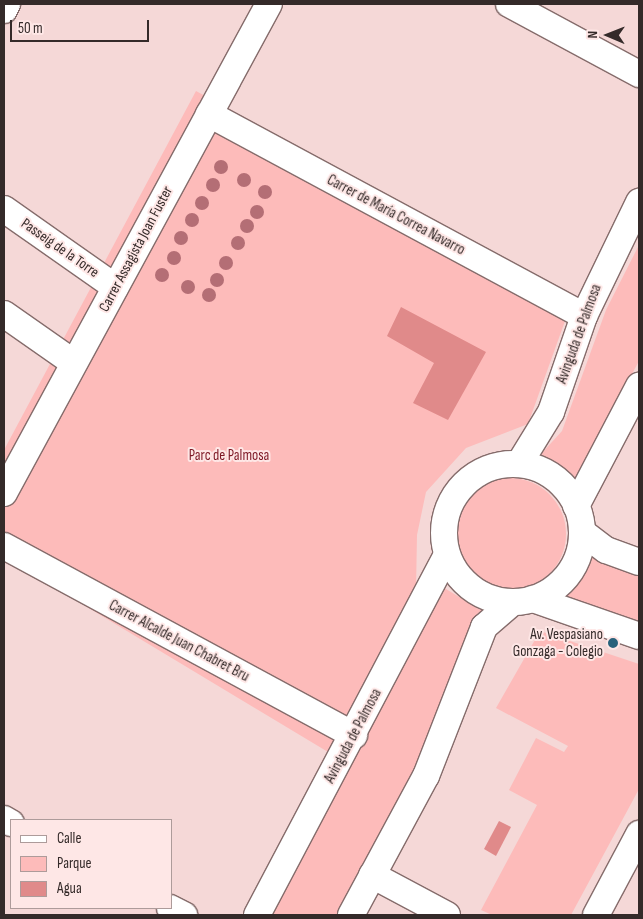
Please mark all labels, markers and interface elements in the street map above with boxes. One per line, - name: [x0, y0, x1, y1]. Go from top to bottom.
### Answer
- scale bar: [12, 10, 151, 42]
- north arrow: [583, 10, 633, 60]
- text: 50 m: [18, 19, 43, 38]
- text: N: [584, 31, 601, 39]
- street label: Carrer de María Correa Navarro: [324, 171, 468, 259]
- street label: Carrer Assagista Joan Fuster: [95, 183, 177, 315]
- street label: Passeig de la Torre: [18, 215, 102, 281]
- street label: Avinguda de Palmosa: [553, 282, 605, 386]
- park label: Parc de Palmosa: [189, 447, 269, 465]
- street label: Carrer Alcalde Juan Chabret Bru: [106, 596, 252, 686]
- place label: Av. Vespasiano Gonzaga - Colegio: [513, 625, 603, 660]
- marker: Av. Vespasiano Gonzaga - Colegio: [607, 637, 619, 649]
- street label: Avinguda de Palmosa: [321, 686, 385, 786]
- legend: [10, 819, 172, 909]
- text: Calle: [57, 829, 81, 848]
- text: Parque: [57, 854, 92, 873]
- text: Agua: [57, 879, 82, 898]

